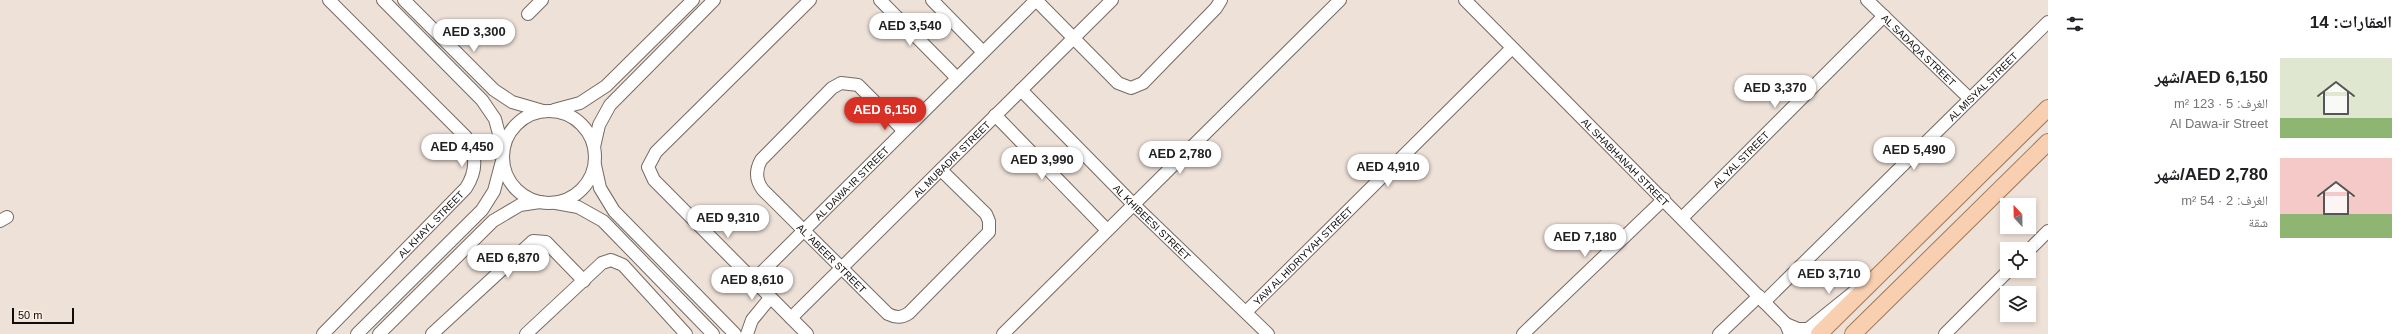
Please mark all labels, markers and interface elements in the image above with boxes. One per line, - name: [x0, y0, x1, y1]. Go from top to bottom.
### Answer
- street label: AL SADAQA STREET: [1879, 12, 1958, 88]
- pin: AED 3,540: [864, 13, 956, 47]
- icon: filters: [2064, 13, 2086, 35]
- text: العقارات: 14: [2310, 13, 2392, 32]
- text: AED 3,540: [878, 18, 942, 33]
- pin: AED 3,300: [428, 19, 520, 53]
- text: AED 3,300: [442, 24, 506, 39]
- street label: AL MISYAL STREET: [1946, 50, 2020, 123]
- text: AED 6,150/شهر: [2155, 68, 2268, 87]
- icon: home: [2312, 74, 2360, 122]
- pin: AED 3,370: [1729, 75, 1821, 109]
- text: AED 3,370: [1743, 80, 1807, 95]
- text: الغرف: 5 · 123 m²: [2174, 96, 2268, 111]
- pin: AED 6,150: [839, 97, 931, 131]
- text: AED 6,150: [853, 102, 917, 117]
- street label: AL SHABHANAH STREET: [1579, 116, 1671, 209]
- text: Al Dawa-ir Street: [2170, 116, 2268, 131]
- street label: AL MUBADIR STREET: [911, 119, 992, 199]
- street label: AL YAL STREET: [1711, 129, 1771, 190]
- pin: AED 4,450: [416, 134, 508, 168]
- pin: AED 5,490: [1868, 137, 1960, 171]
- text: AED 4,450: [430, 139, 494, 154]
- pin: AED 2,780: [1134, 141, 1226, 175]
- text: AED 5,490: [1882, 142, 1946, 157]
- street label: AL DAWA-IR STREET: [813, 144, 891, 222]
- text: AED 2,780: [1148, 146, 1212, 161]
- pin: AED 3,990: [996, 147, 1088, 181]
- text: AED 3,990: [1010, 152, 1074, 167]
- pin: AED 4,910: [1342, 154, 1434, 188]
- text: AED 4,910: [1356, 159, 1420, 174]
- text: AED 2,780/شهر: [2155, 165, 2268, 184]
- icon: home: [2312, 174, 2360, 222]
- street label: AL KHIBEESI STREET: [1111, 182, 1192, 262]
- street label: AL KHAYL STREET: [396, 189, 466, 260]
- text: الغرف: 2 · 54 m²: [2181, 193, 2268, 208]
- north arrow: [2000, 198, 2036, 234]
- map controls: [2000, 198, 2036, 322]
- pin: AED 9,310: [682, 205, 774, 239]
- street label: YAW AL HIDRIYYAH STREET: [1251, 205, 1355, 307]
- text: AED 9,310: [696, 210, 760, 225]
- text: شقة: [2249, 215, 2268, 230]
- street label: AL 'ABEER STREET: [795, 222, 868, 295]
- pin: AED 7,180: [1539, 224, 1631, 258]
- text: AED 7,180: [1553, 229, 1617, 244]
- button: locate: [2000, 242, 2036, 278]
- pin: AED 6,870: [462, 245, 554, 279]
- text: AED 6,870: [476, 250, 540, 265]
- pin: AED 3,710: [1783, 261, 1875, 295]
- text: AED 3,710: [1797, 266, 1861, 281]
- pin: AED 8,610: [706, 267, 798, 301]
- text: AED 8,610: [720, 272, 784, 287]
- button: layers: [2000, 286, 2036, 322]
- scale bar: [12, 306, 74, 325]
- text: 50 m: [18, 309, 42, 321]

